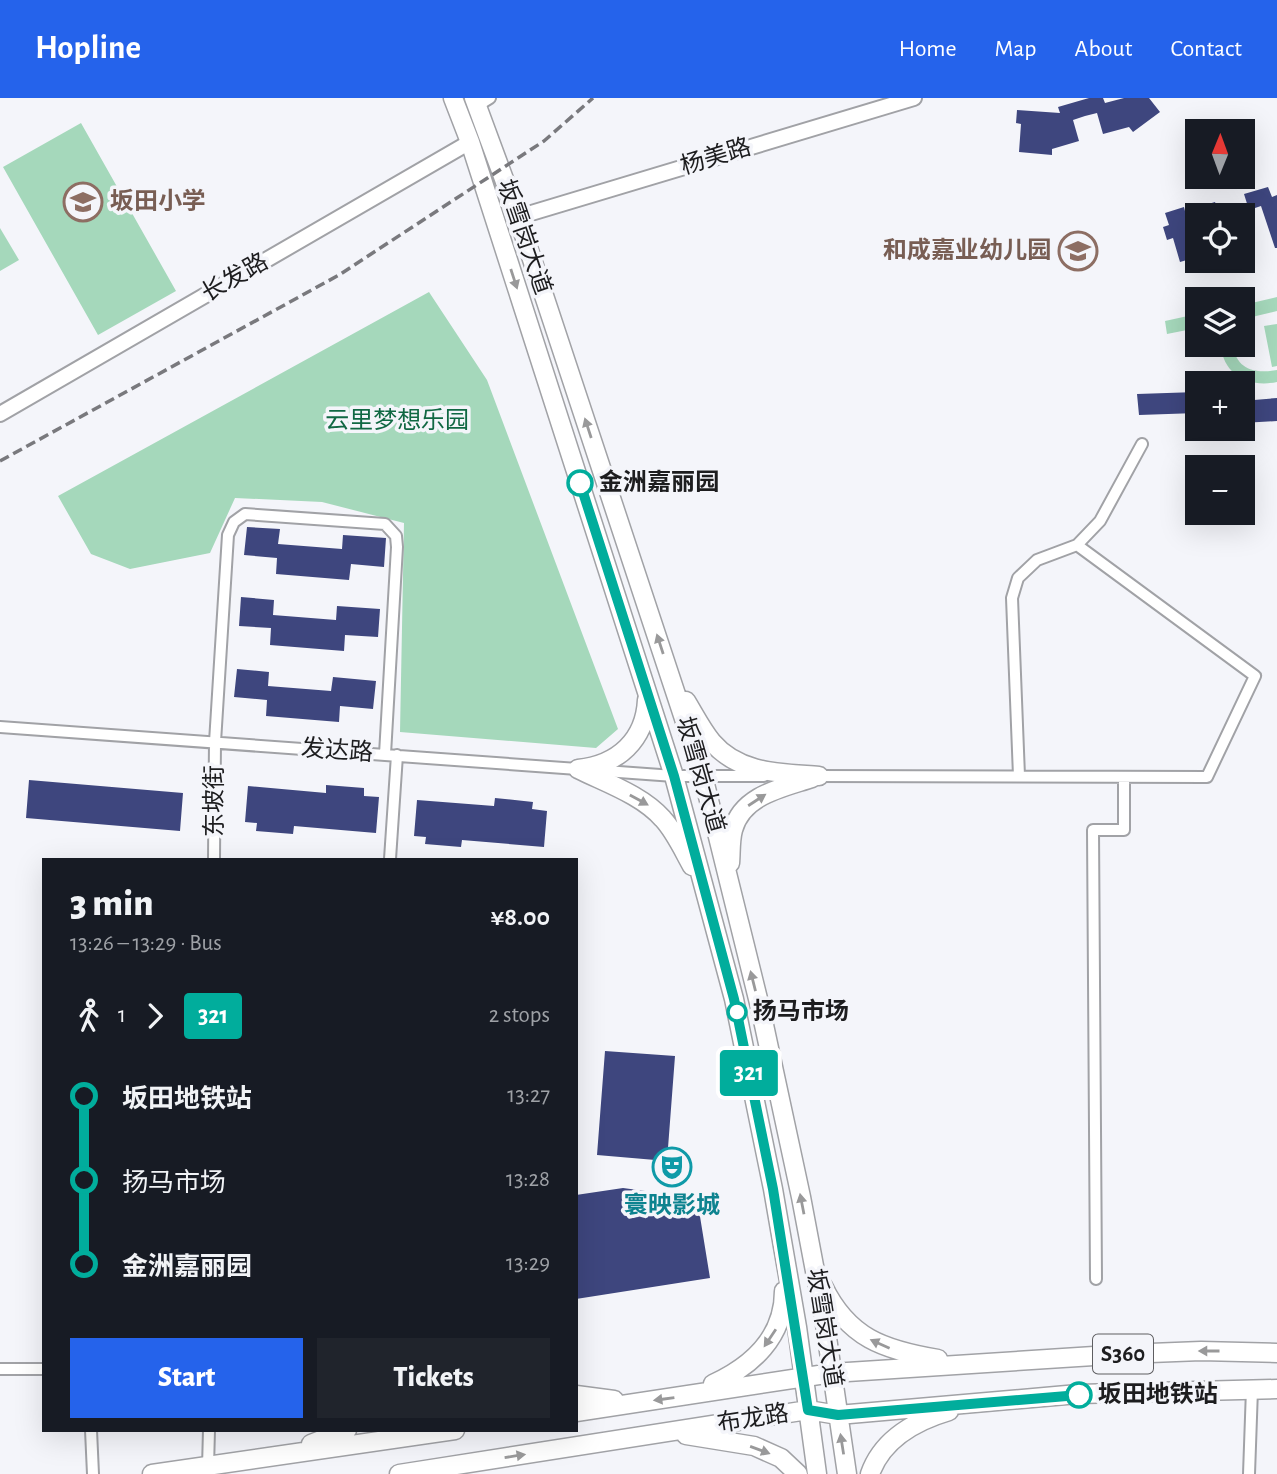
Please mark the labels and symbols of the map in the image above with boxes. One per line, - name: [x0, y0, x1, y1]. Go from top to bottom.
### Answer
- north arrow: [1185, 119, 1255, 189]
- street label: 杨美路: [677, 133, 754, 179]
- street label: 坂雪岗大道: [493, 176, 557, 298]
- school or university icon: 坂田小学: [62, 181, 104, 223]
- place label: 坂田小学: [110, 188, 206, 214]
- school or university icon: 和成嘉业幼儿园: [1057, 230, 1099, 272]
- place label: 和成嘉业幼儿园: [883, 237, 1051, 263]
- street label: 长发路: [197, 248, 272, 306]
- one-way arrow: [509, 268, 520, 289]
- park label: 云里梦想乐园: [325, 407, 469, 433]
- one-way arrow: [582, 418, 593, 439]
- place label: 金洲嘉丽园: [599, 469, 719, 495]
- marker: 金洲嘉丽园: [567, 470, 593, 496]
- one-way arrow: [654, 634, 665, 655]
- street label: 坂雪岗大道: [672, 713, 730, 836]
- street label: 发达路: [300, 735, 374, 765]
- street label: 东坡街: [201, 765, 227, 837]
- one-way arrow: [748, 793, 766, 807]
- one-way arrow: [629, 794, 649, 806]
- one-way arrow: [747, 970, 758, 992]
- place label: 扬马市场: [753, 998, 849, 1024]
- marker: 扬马市场: [727, 1002, 747, 1022]
- line badge: 321: [709, 1050, 789, 1096]
- theatre icon: 寰映影城: [651, 1146, 693, 1188]
- place label: 寰映影城: [624, 1192, 720, 1218]
- one-way arrow: [796, 1193, 807, 1215]
- street label: 坂雪岗大道: [803, 1267, 847, 1389]
- one-way arrow: [763, 1329, 777, 1347]
- road number: S360: [1093, 1334, 1153, 1373]
- one-way arrow: [870, 1338, 890, 1350]
- one-way arrow: [1198, 1346, 1220, 1357]
- place label: 坂田地铁站: [1098, 1381, 1218, 1407]
- marker: 坂田地铁站: [1066, 1382, 1092, 1408]
- one-way arrow: [652, 1393, 674, 1404]
- street label: 布龙路: [715, 1400, 790, 1436]
- one-way arrow: [837, 1433, 848, 1455]
- one-way arrow: [749, 1444, 770, 1455]
- one-way arrow: [504, 1450, 526, 1461]

